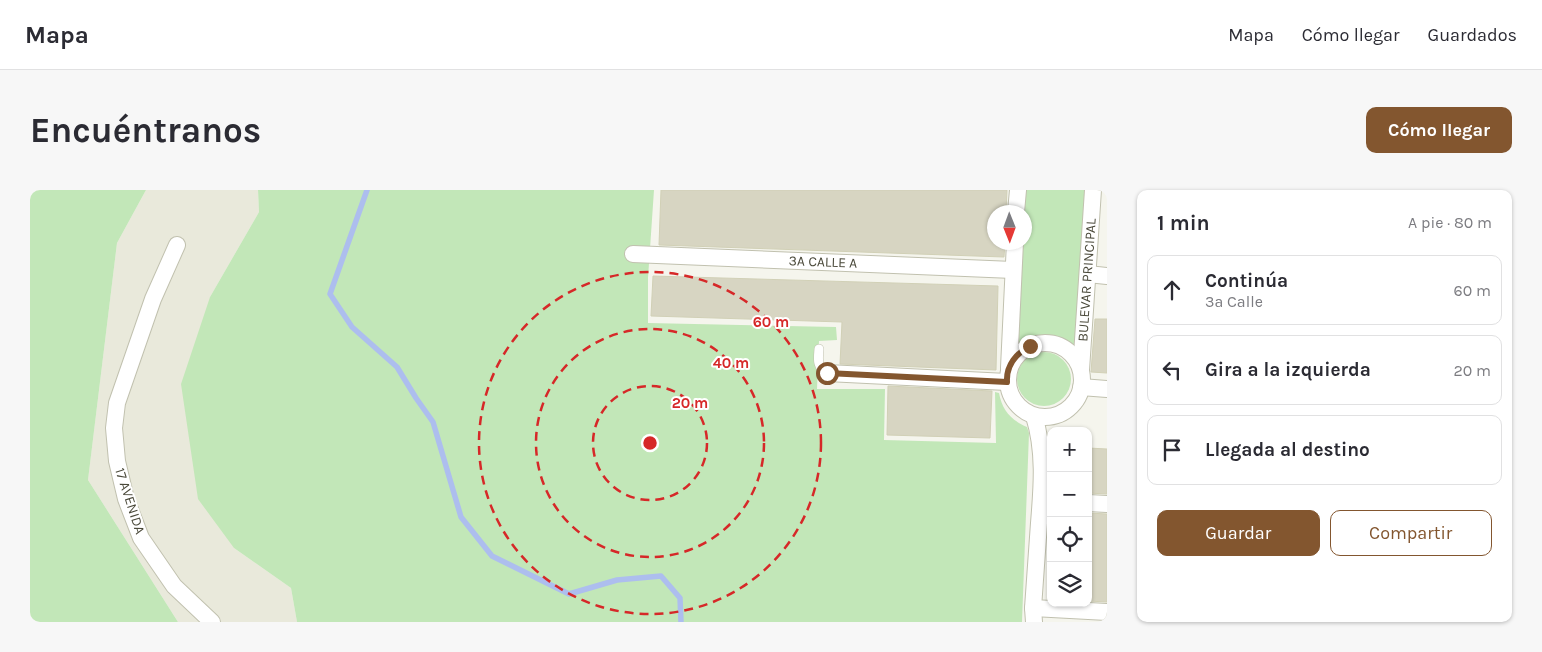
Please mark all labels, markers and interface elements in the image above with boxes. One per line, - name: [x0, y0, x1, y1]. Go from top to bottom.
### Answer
- text: Mapa: [25, 21, 89, 49]
- text: Mapa: [1228, 24, 1274, 46]
- text: Cómo llegar: [1302, 24, 1400, 46]
- text: Guardados: [1428, 24, 1517, 46]
- button: Cómo llegar: [1366, 107, 1512, 153]
- text: Encuéntranos: [30, 110, 261, 151]
- north arrow: [987, 205, 1032, 250]
- text: 1 min: [1157, 211, 1210, 235]
- text: A pie · 80 m: [1408, 213, 1492, 232]
- street label: BULEVAR PRINCIPAL: [1074, 217, 1100, 342]
- street label: 3A CALLE A: [788, 252, 858, 272]
- text: Continúa: [1205, 270, 1288, 292]
- icon: ahead: [1158, 276, 1186, 304]
- text: 60 m: [1454, 281, 1491, 300]
- text: 3a Calle: [1205, 292, 1263, 311]
- text: 60 m: [753, 313, 789, 331]
- route end: [1019, 335, 1042, 358]
- text: 40 m: [713, 354, 749, 372]
- icon: left: [1158, 356, 1186, 384]
- text: Gira a la izquierda: [1205, 359, 1371, 381]
- text: 20 m: [1453, 361, 1491, 380]
- route start: [816, 362, 839, 385]
- text: 20 m: [672, 394, 708, 412]
- map controls: [1047, 427, 1092, 607]
- button: +: [1047, 427, 1092, 472]
- centre of rings: [641, 434, 659, 452]
- icon: arrive: [1158, 436, 1186, 464]
- text: Llegada al destino: [1205, 439, 1370, 461]
- street label: 17 AVENIDA: [111, 466, 149, 536]
- button: −: [1047, 472, 1092, 517]
- button: Guardar: [1157, 510, 1320, 556]
- button: Compartir: [1330, 510, 1492, 556]
- button: locate: [1047, 517, 1092, 562]
- button: layers: [1047, 562, 1092, 607]

